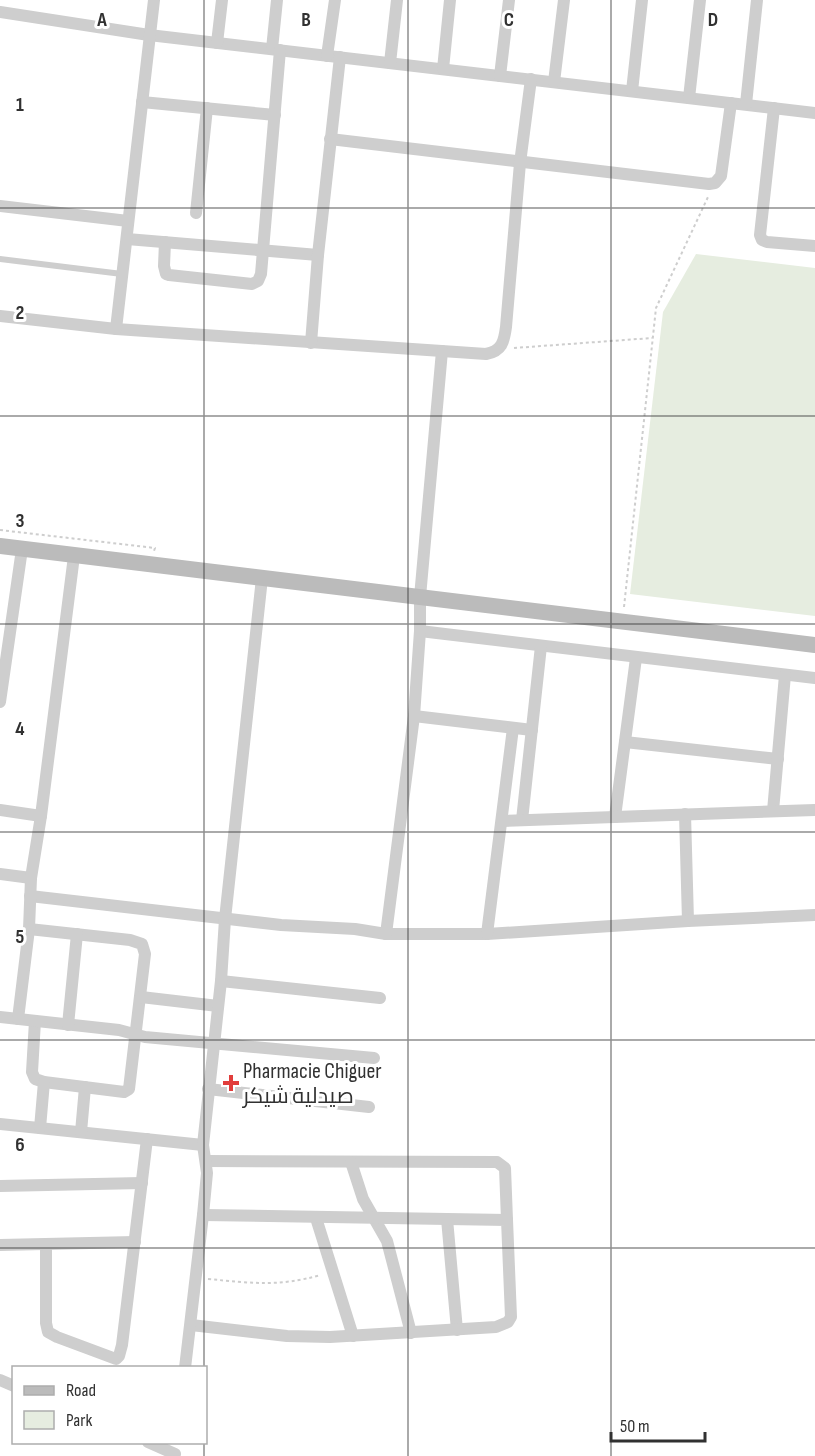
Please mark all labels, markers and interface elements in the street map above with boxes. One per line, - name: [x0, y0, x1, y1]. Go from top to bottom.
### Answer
- text: A: [96, 8, 107, 32]
- text: B: [301, 8, 311, 32]
- text: C: [504, 8, 514, 32]
- text: D: [708, 8, 718, 32]
- text: 1: [16, 93, 24, 117]
- text: 2: [16, 301, 24, 325]
- text: 3: [16, 509, 25, 533]
- text: 4: [15, 717, 25, 741]
- text: 5: [16, 925, 25, 949]
- place label: Pharmacie Chiguer صيدلية شيكر: [241, 1058, 382, 1110]
- marker: Pharmacie Chiguer صيدلية شيكر: [224, 1076, 238, 1090]
- text: 6: [15, 1133, 25, 1157]
- legend: [12, 1366, 207, 1444]
- text: Road: [66, 1380, 96, 1401]
- scale bar: [611, 1405, 706, 1443]
- text: Park: [66, 1410, 92, 1431]
- text: 50 m: [620, 1416, 650, 1437]

